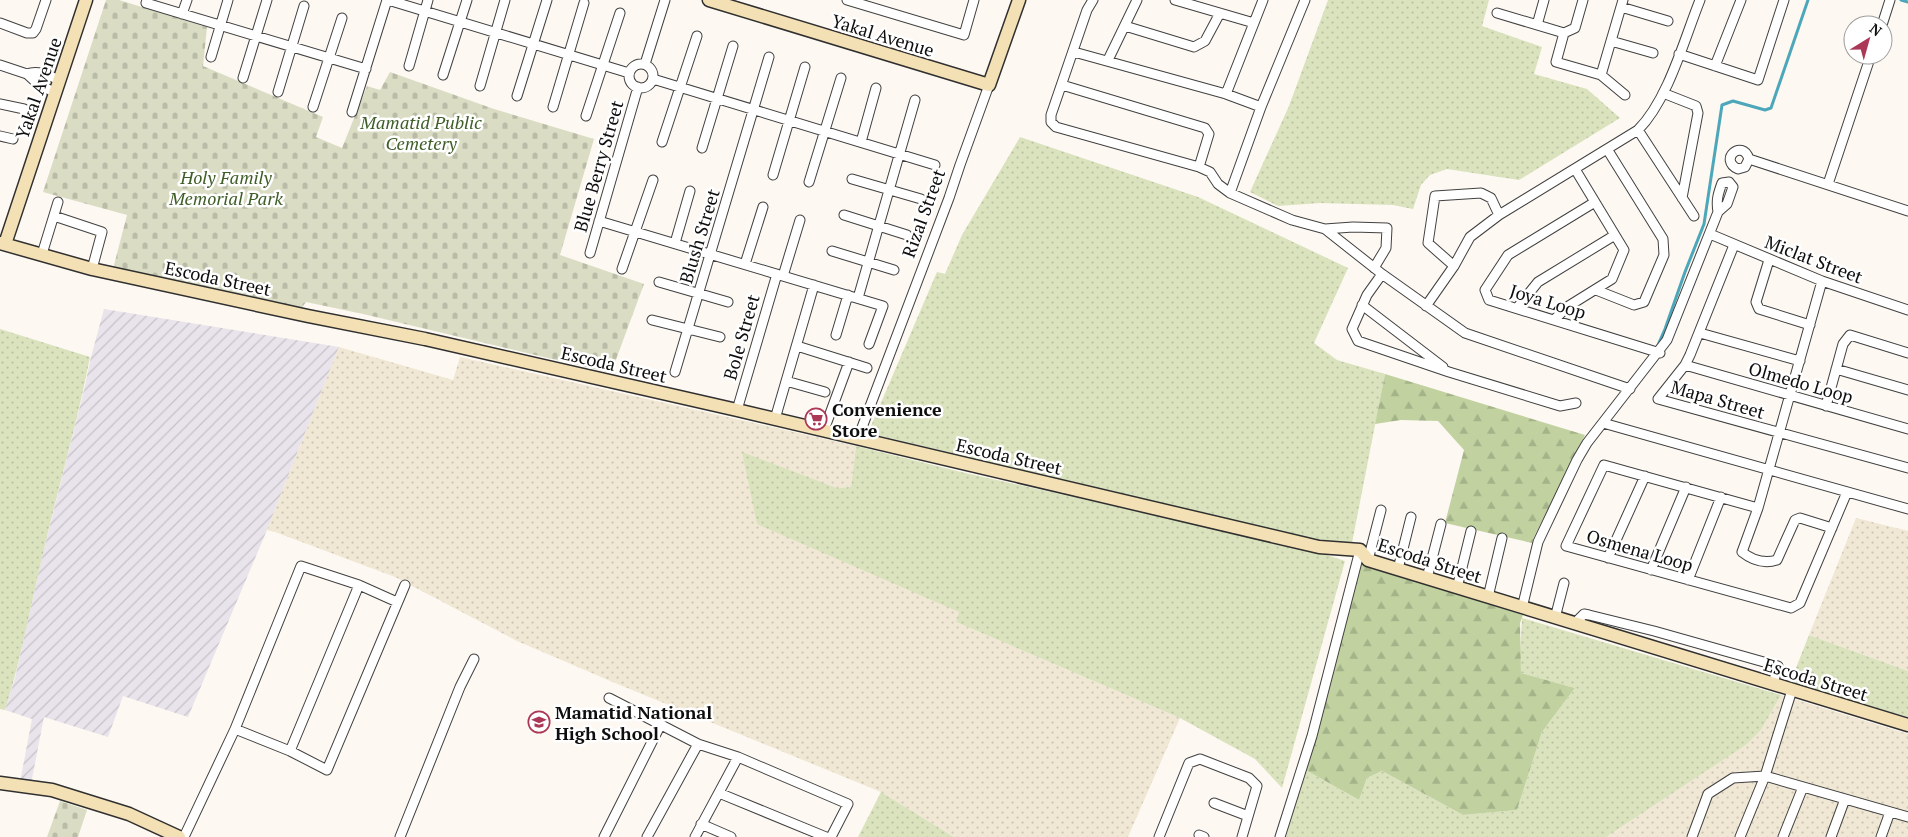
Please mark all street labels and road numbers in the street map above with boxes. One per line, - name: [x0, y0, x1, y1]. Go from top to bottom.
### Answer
- street label: Yakal Avenue: [829, 8, 937, 62]
- street label: Yakal Avenue: [9, 34, 67, 142]
- street label: Blue Berry Street: [568, 97, 628, 235]
- street label: Rizal Street: [896, 165, 950, 261]
- street label: Blush Street: [673, 186, 725, 286]
- street label: Miclat Street: [1762, 229, 1867, 289]
- street label: Escoda Street: [163, 255, 274, 301]
- street label: Joya Loop: [1507, 278, 1589, 324]
- street label: Bole Street: [717, 291, 765, 383]
- street label: Escoda Street: [559, 340, 670, 388]
- street label: Olmedo Loop: [1746, 356, 1856, 408]
- street label: Mapa Street: [1668, 374, 1768, 424]
- street label: Escoda Street: [954, 432, 1065, 480]
- street label: Osmena Loop: [1584, 523, 1696, 577]
- street label: Escoda Street: [1375, 532, 1485, 588]
- street label: Escoda Street: [1761, 652, 1871, 706]

